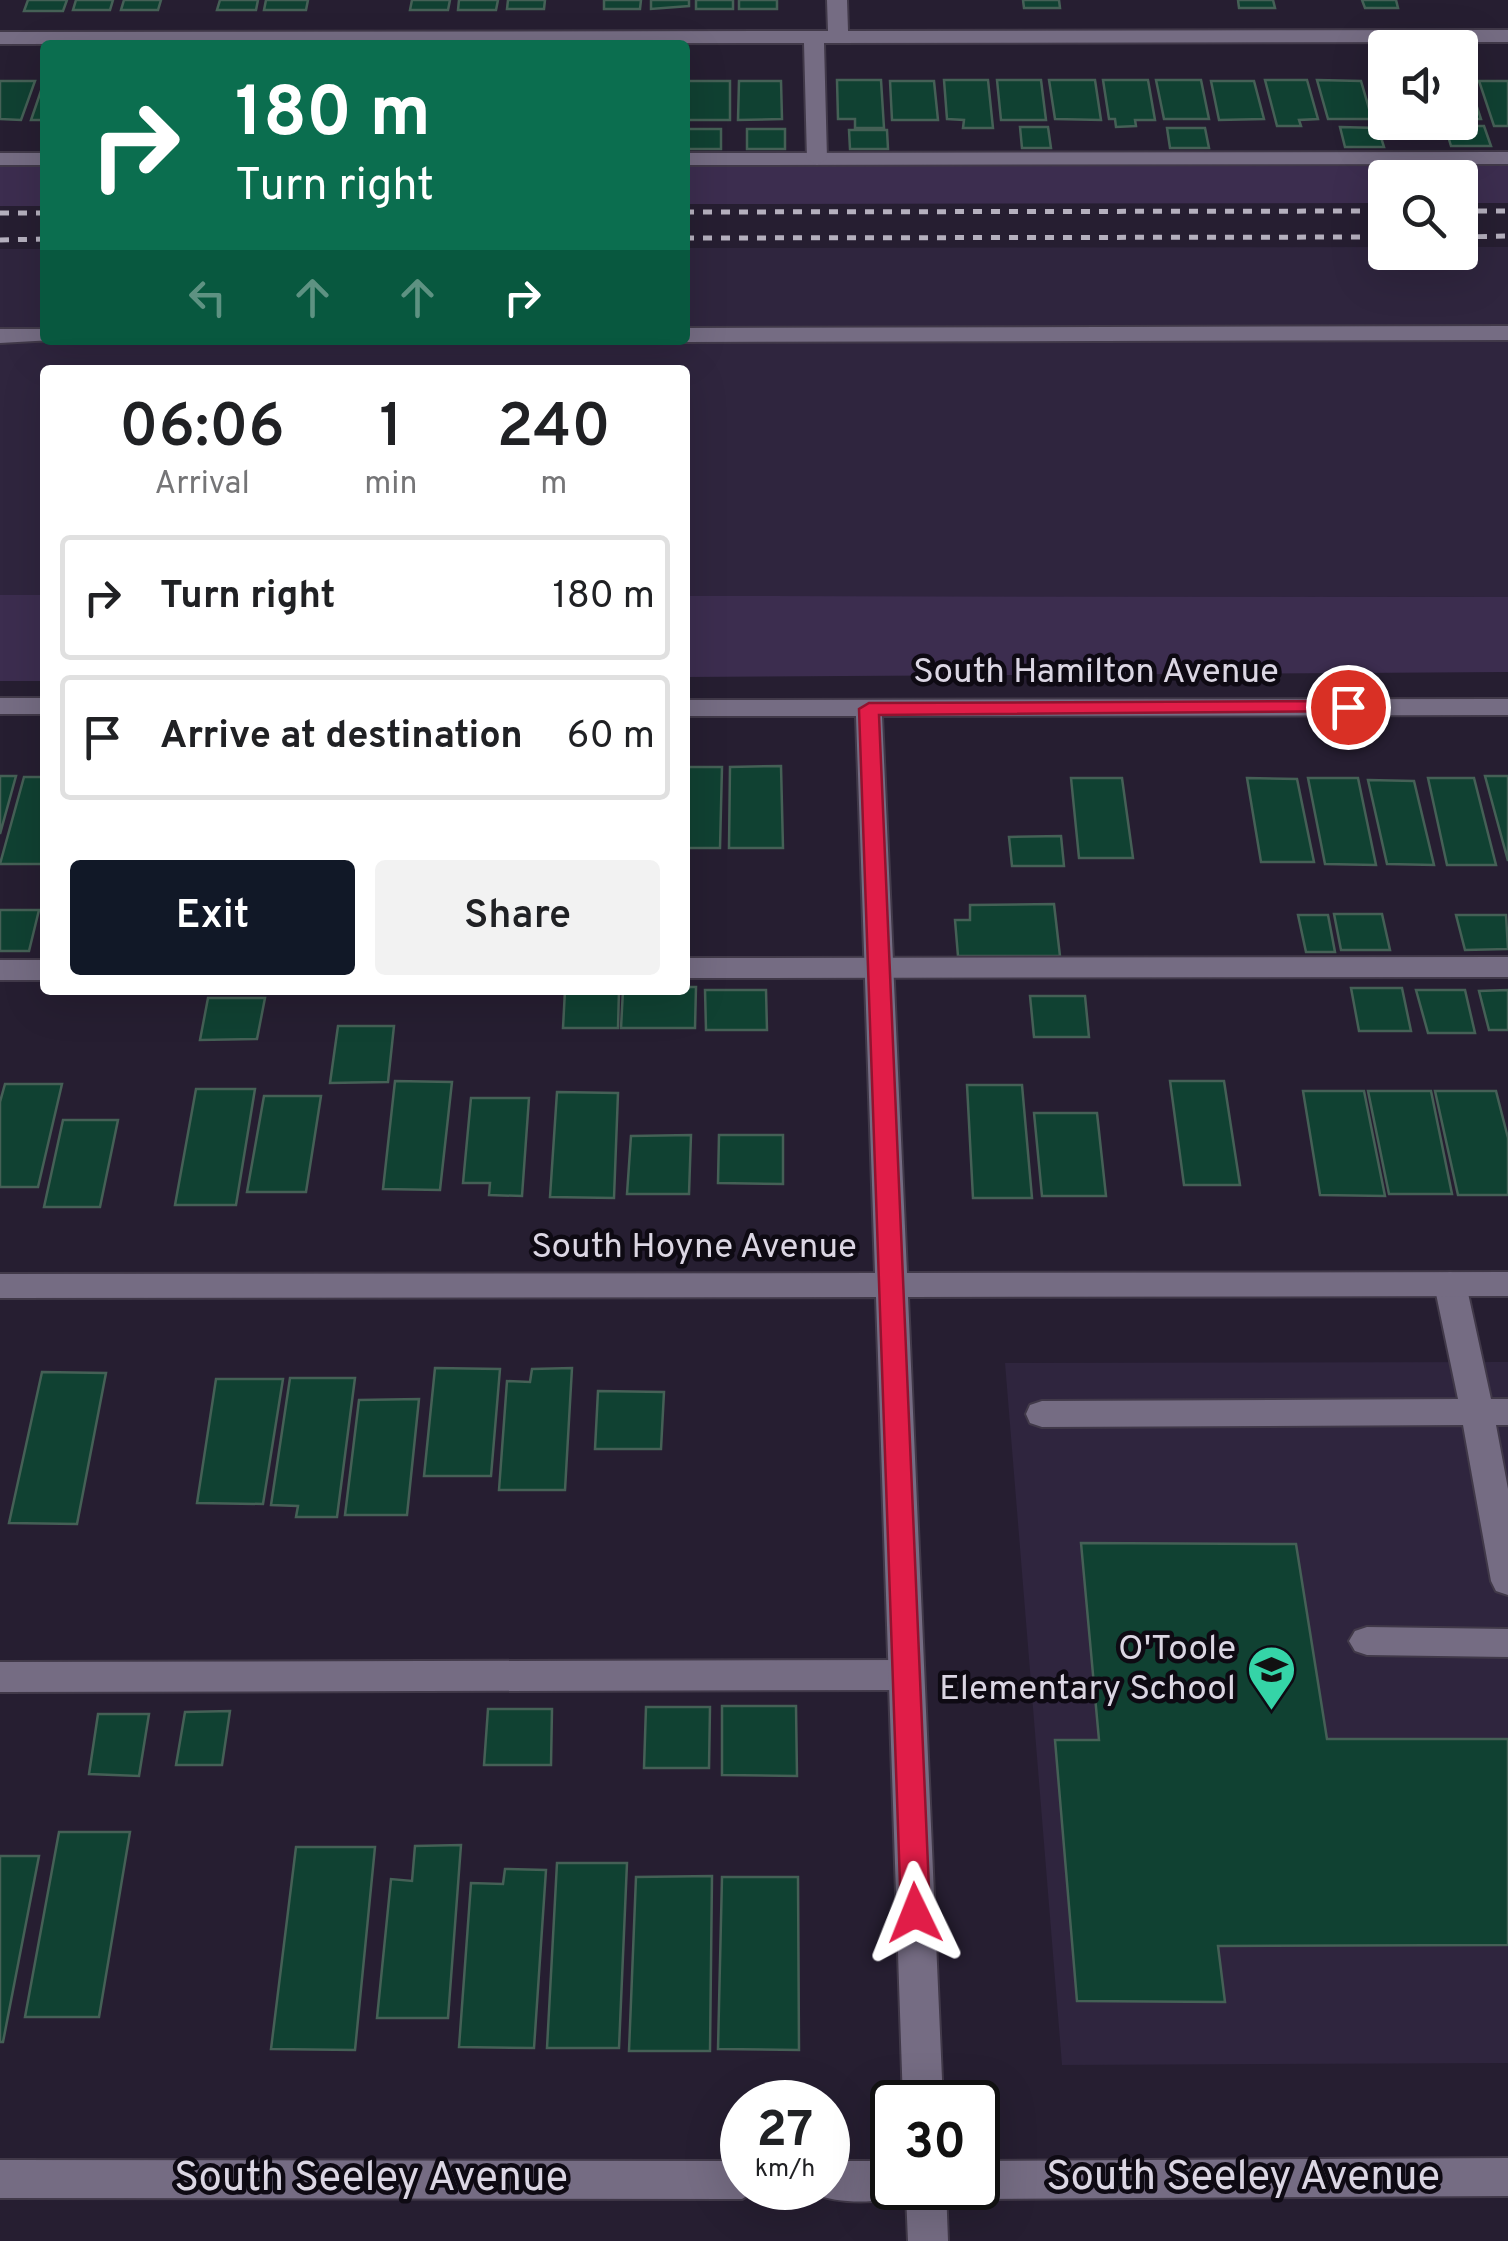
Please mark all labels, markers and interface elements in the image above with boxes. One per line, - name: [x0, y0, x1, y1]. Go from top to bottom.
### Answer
- map controls: [1368, 30, 1478, 270]
- button: sound: [1368, 30, 1478, 140]
- text: 180 m: [235, 72, 431, 161]
- icon: right: [70, 80, 200, 210]
- text: Turn right: [235, 159, 434, 216]
- button: search: [1368, 160, 1478, 270]
- icon: left: [180, 270, 235, 325]
- icon: ahead: [285, 270, 340, 325]
- icon: ahead: [390, 270, 445, 325]
- icon: right: [495, 270, 550, 325]
- text: 06:06: [119, 392, 285, 468]
- text: 1: [379, 392, 403, 468]
- text: 240: [497, 392, 611, 468]
- text: Arrival: [154, 465, 250, 505]
- text: min: [364, 465, 417, 505]
- text: m: [540, 465, 567, 505]
- icon: right: [75, 570, 130, 625]
- text: Turn right: [160, 573, 335, 622]
- text: 180 m: [552, 573, 655, 622]
- street label: South Hamilton Avenue: [913, 651, 1279, 695]
- pin: [1306, 665, 1391, 750]
- icon: arrive: [1321, 680, 1376, 735]
- icon: arrive: [75, 710, 130, 765]
- text: Arrive at destination: [160, 713, 523, 762]
- text: 60 m: [567, 713, 655, 762]
- button: Exit: [70, 860, 355, 975]
- button: Share: [375, 860, 660, 975]
- street label: South Hoyne Avenue: [531, 1226, 857, 1270]
- place label: O'Toole Elementary School: [939, 1628, 1236, 1712]
- school or university icon: O'Toole Elementary School: [1245, 1644, 1297, 1712]
- position arrow: [863, 1861, 967, 1965]
- speed limit sign: 30: [870, 2080, 1000, 2210]
- text: 27: [757, 2101, 813, 2164]
- street label: South Seeley Avenue: [1046, 2152, 1440, 2205]
- street label: South Seeley Avenue: [174, 2153, 568, 2206]
- text: km/h: [755, 2154, 815, 2186]

